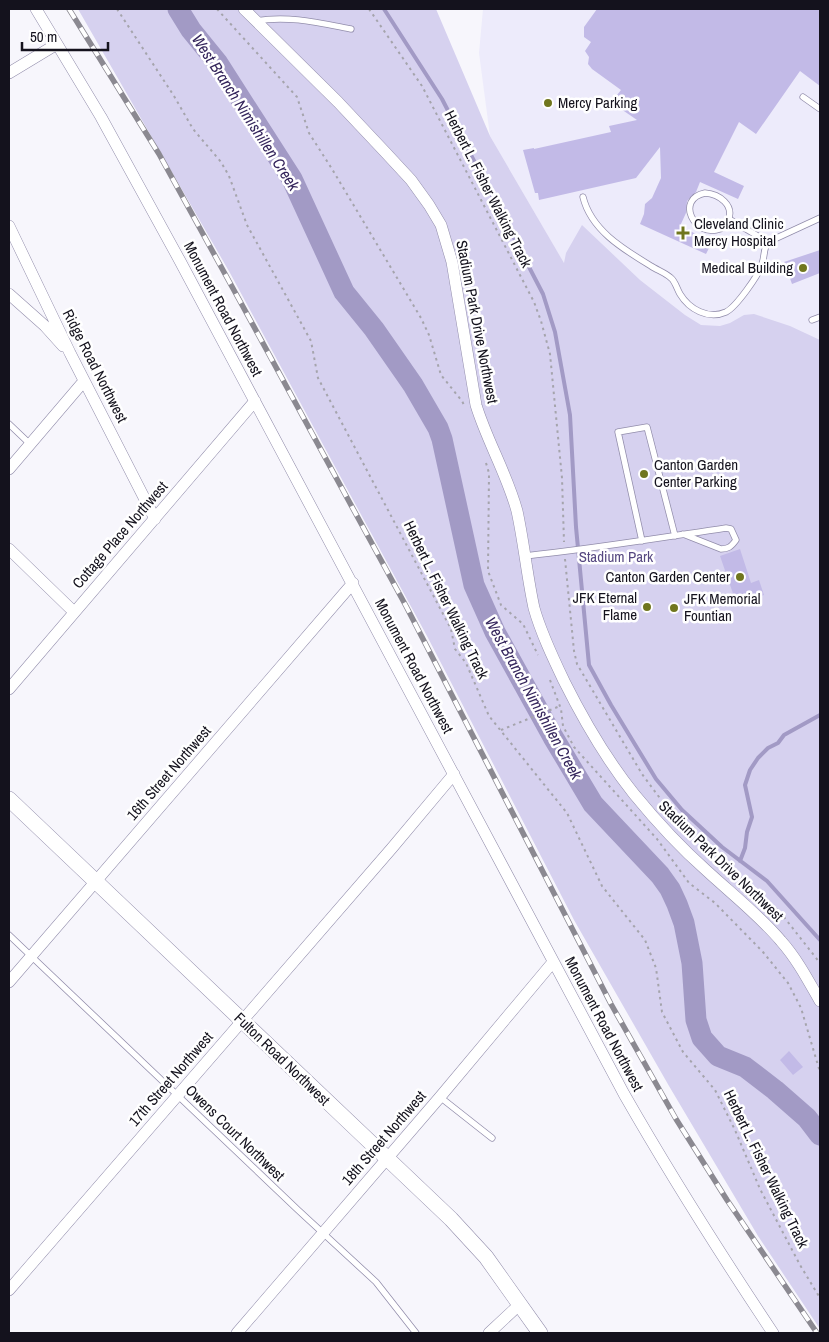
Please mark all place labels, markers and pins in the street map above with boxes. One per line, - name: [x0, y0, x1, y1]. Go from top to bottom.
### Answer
- place label: Mercy Parking: [558, 92, 637, 113]
- marker: Mercy Parking: [542, 97, 554, 109]
- place label: Cleveland Clinic Mercy Hospital: [694, 213, 784, 251]
- marker: Cleveland Clinic Mercy Hospital: [676, 226, 690, 240]
- place label: Medical Building: [701, 257, 793, 278]
- marker: Medical Building: [797, 262, 809, 274]
- place label: Canton Garden Center Parking: [654, 454, 738, 492]
- marker: Canton Garden Center Parking: [638, 468, 650, 480]
- place label: Canton Garden Center: [606, 566, 730, 587]
- marker: Canton Garden Center: [734, 571, 746, 583]
- place label: JFK Eternal Flame: [573, 587, 637, 625]
- place label: JFK Memorial Fountian: [684, 588, 761, 626]
- marker: JFK Eternal Flame: [641, 601, 653, 613]
- marker: JFK Memorial Fountian: [668, 602, 680, 614]

